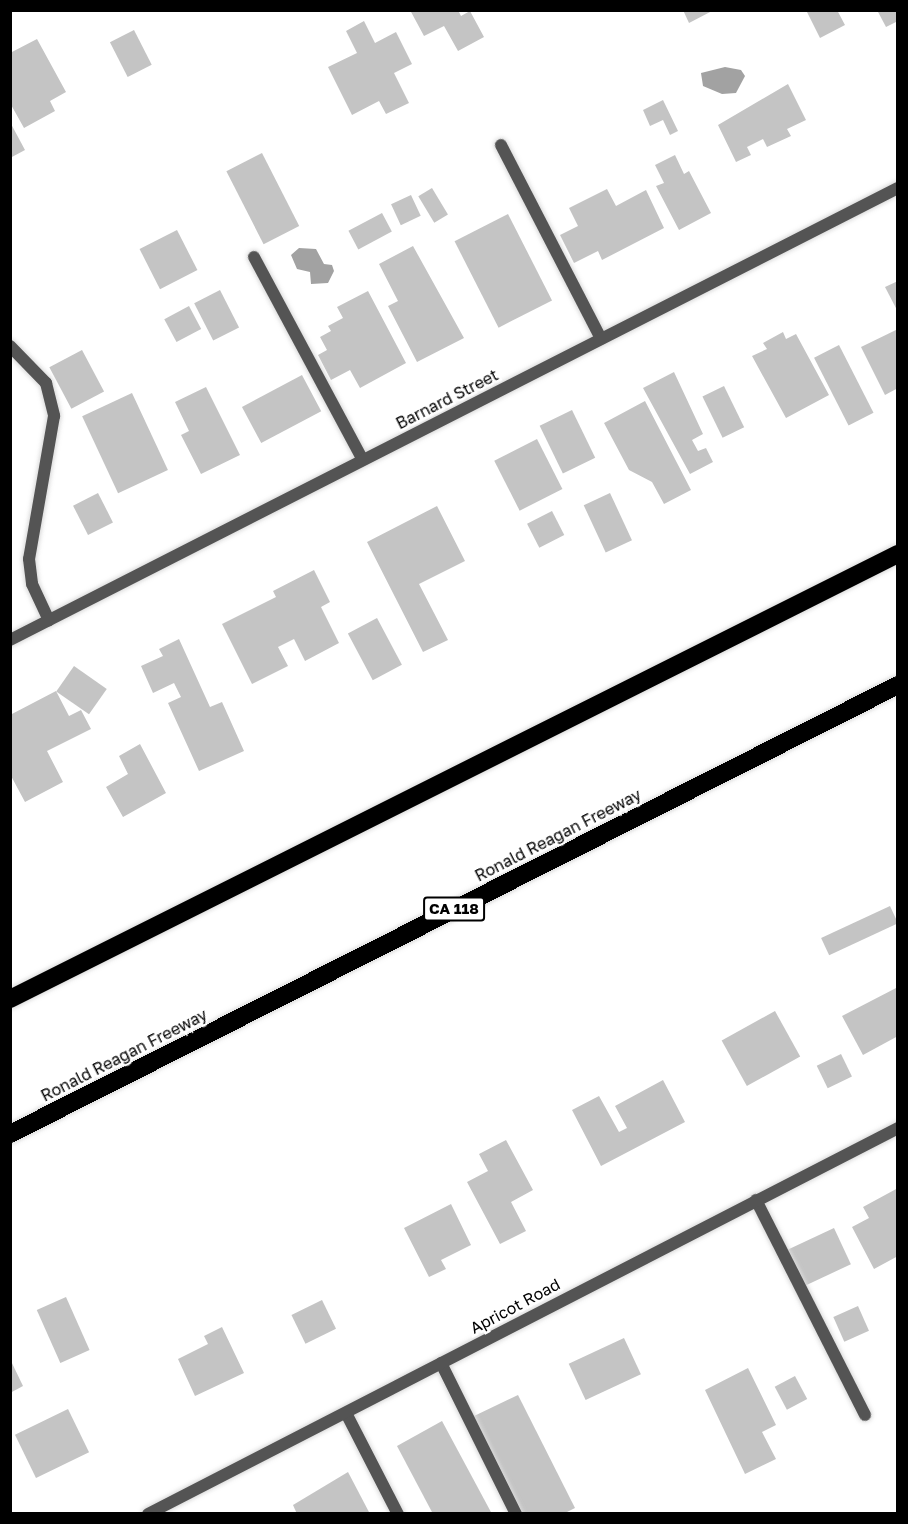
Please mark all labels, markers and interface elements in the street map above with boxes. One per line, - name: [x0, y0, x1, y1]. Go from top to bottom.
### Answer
- street label: Barnard Street: [393, 365, 501, 433]
- street label: Ronald Reagan Freeway: [472, 785, 644, 885]
- road number: CA 118: [422, 897, 486, 921]
- street label: Ronald Reagan Freeway: [38, 1005, 210, 1105]
- street label: Apricot Road: [467, 1274, 563, 1338]

